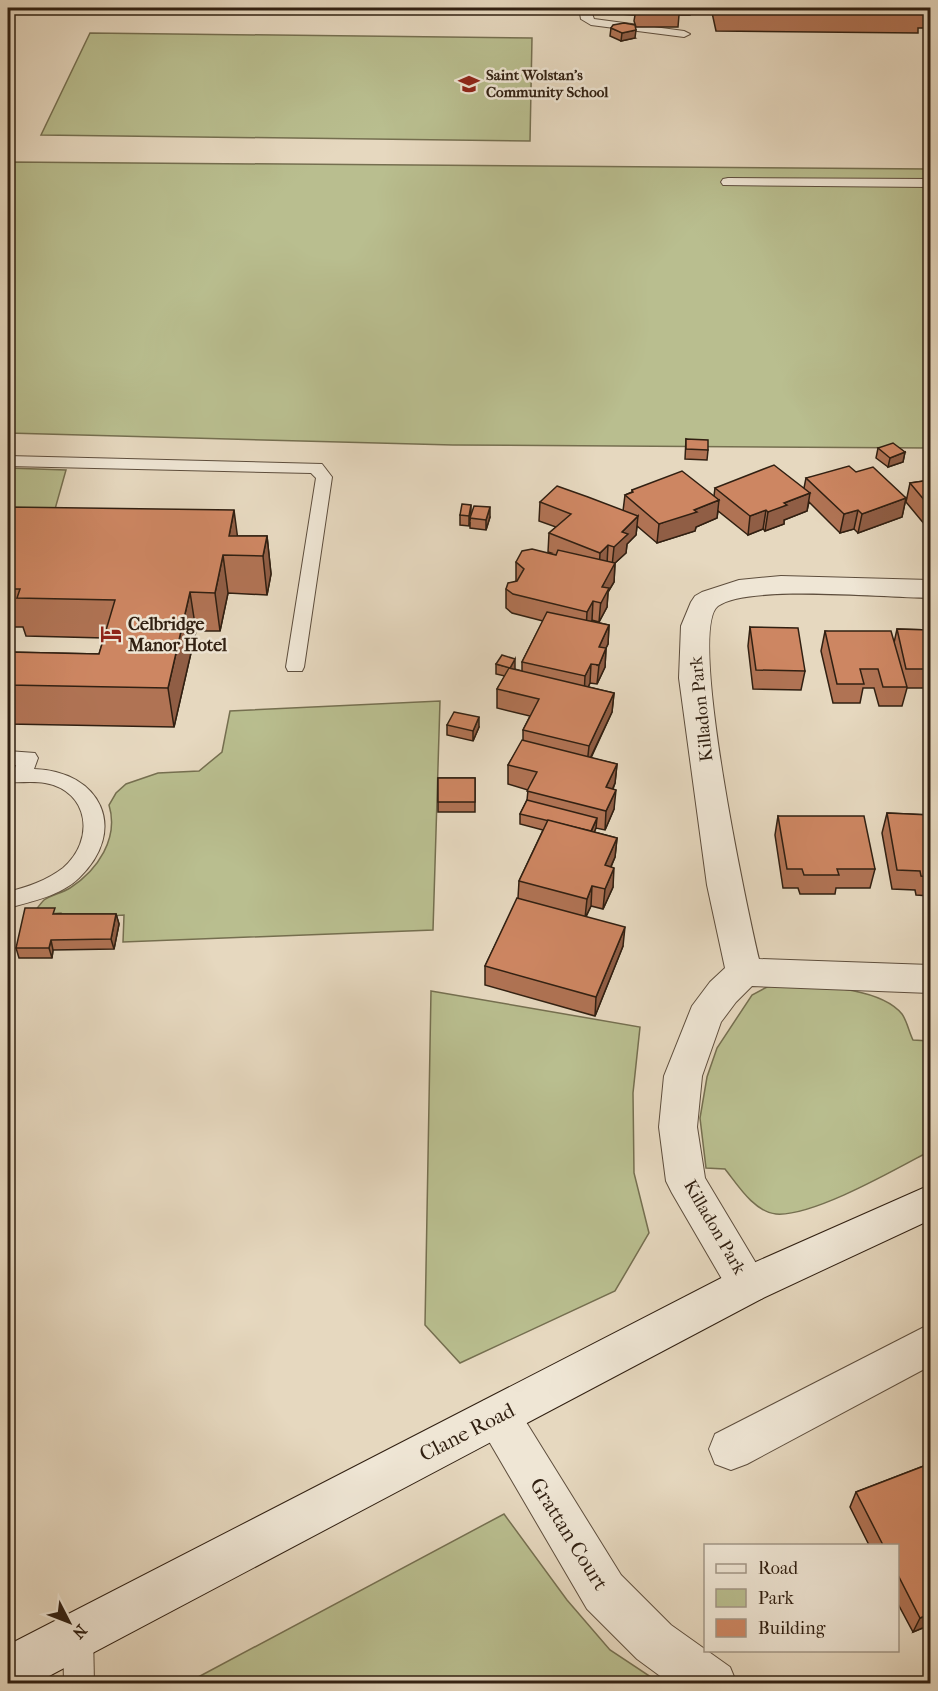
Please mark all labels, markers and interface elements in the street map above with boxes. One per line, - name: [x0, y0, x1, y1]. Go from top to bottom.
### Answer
- place label: Saint Wolstan's Community School: [486, 66, 609, 101]
- school or university icon: Saint Wolstan's Community School: [457, 72, 481, 96]
- place label: Celbridge Manor Hotel: [127, 614, 228, 656]
- hotel icon: Celbridge Manor Hotel: [99, 622, 123, 646]
- street label: Killadon Park: [685, 655, 717, 763]
- street label: Killadon Park: [679, 1176, 750, 1279]
- street label: Clane Road: [415, 1398, 519, 1466]
- street label: Grattan Court: [525, 1473, 613, 1595]
- legend: [704, 1544, 899, 1652]
- text: Road: [758, 1558, 798, 1579]
- text: Park: [758, 1588, 795, 1609]
- north arrow: [39, 1592, 99, 1652]
- text: Building: [758, 1618, 826, 1639]
- text: N: [68, 1621, 91, 1643]

